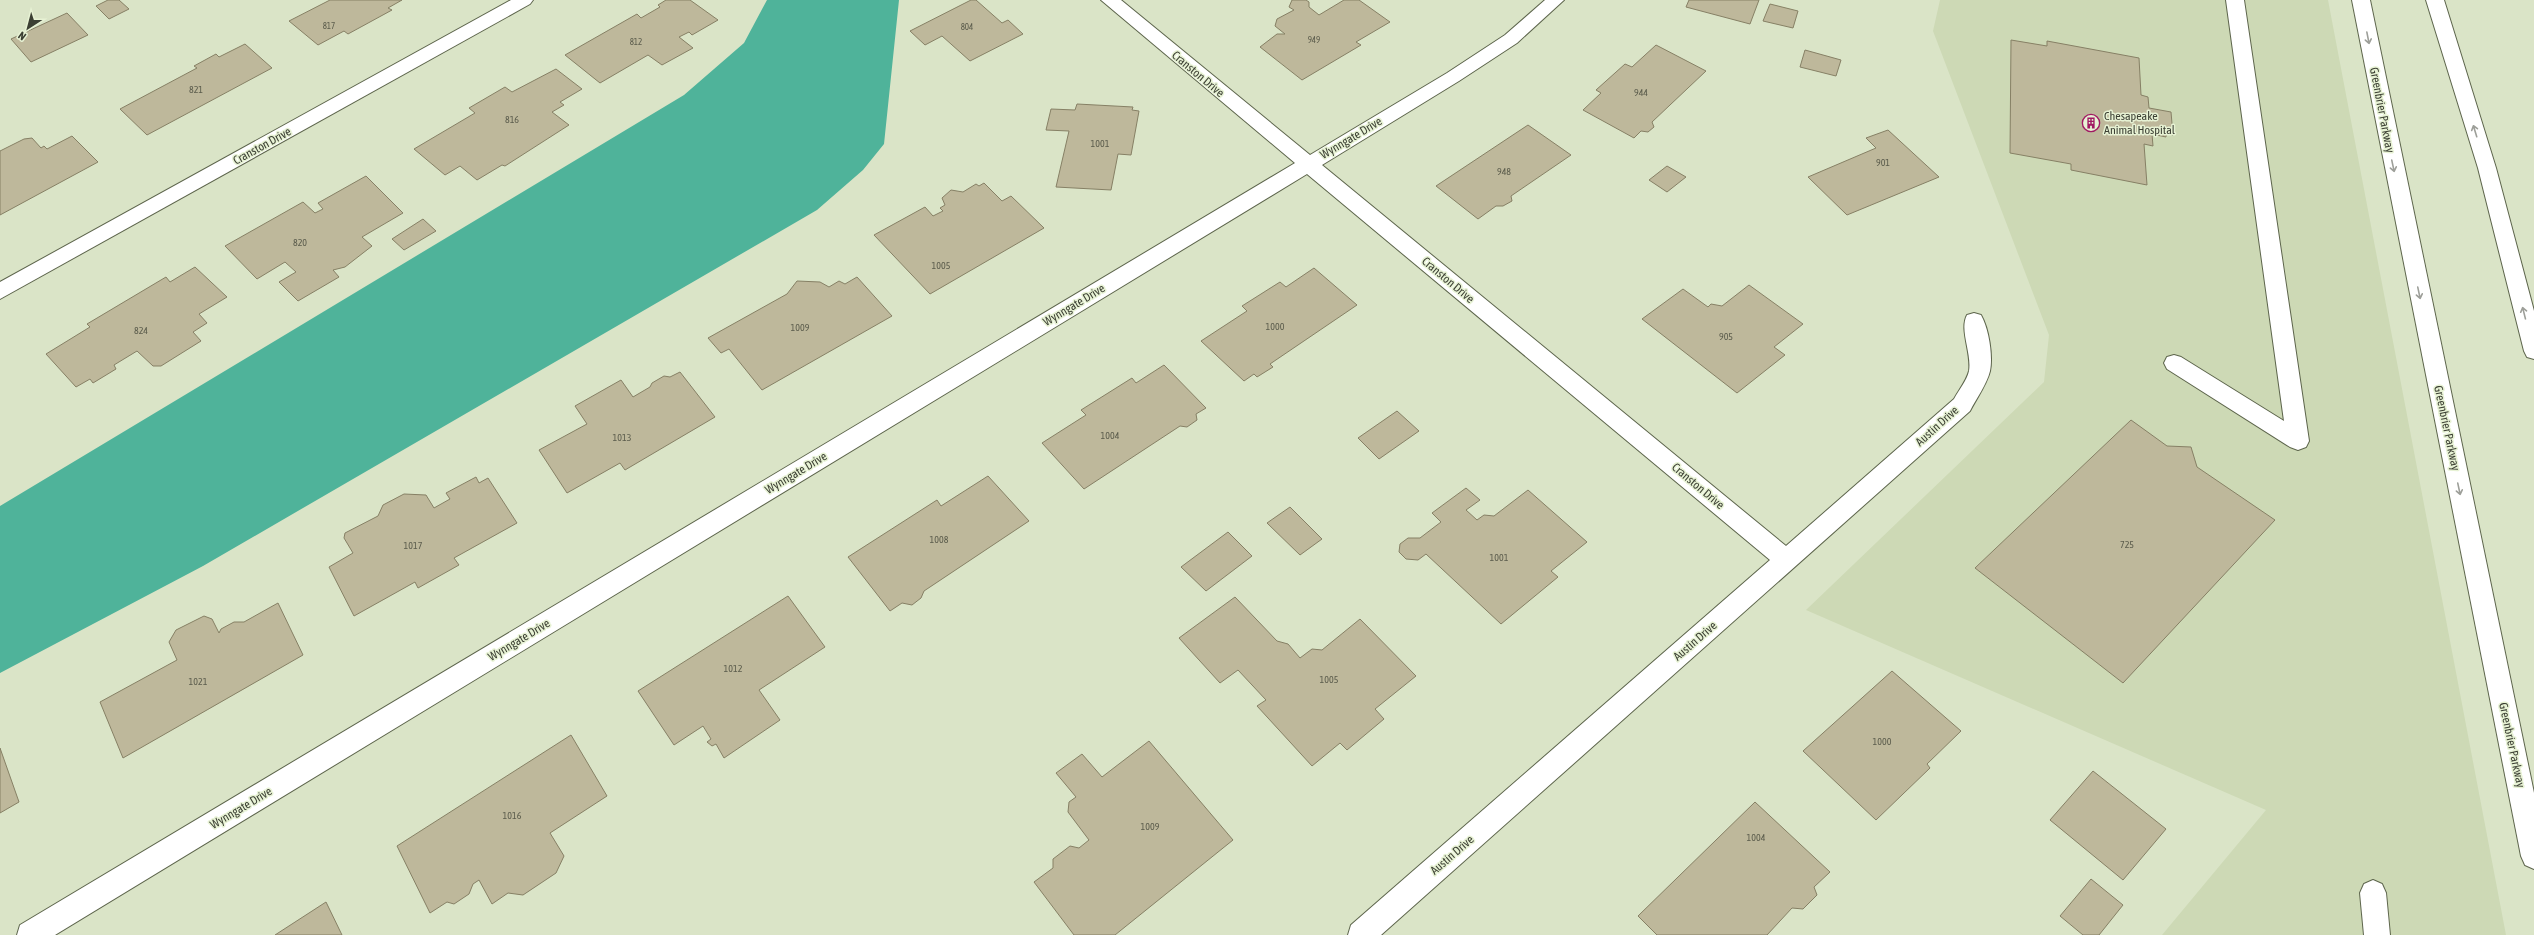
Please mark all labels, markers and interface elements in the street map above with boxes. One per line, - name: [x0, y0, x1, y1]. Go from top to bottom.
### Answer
- north arrow: [8, 8, 48, 48]
- house number: 817: [323, 21, 335, 31]
- house number: 804: [961, 22, 973, 32]
- text: N: [16, 29, 28, 43]
- one-way arrow: [2364, 31, 2372, 44]
- house number: 949: [1308, 35, 1320, 45]
- house number: 812: [630, 37, 642, 47]
- street label: Cranston Drive: [1169, 48, 1227, 100]
- street label: Greenbrier Parkway: [2367, 66, 2397, 154]
- house number: 821: [189, 84, 203, 95]
- house number: 944: [1634, 87, 1648, 98]
- place label: Chesapeake Animal Hospital: [2104, 109, 2176, 137]
- building icon: Chesapeake Animal Hospital: [2081, 113, 2101, 133]
- house number: 816: [505, 114, 519, 125]
- street label: Wynngate Drive: [1318, 114, 1384, 162]
- street label: Cranston Drive: [231, 124, 293, 168]
- one-way arrow: [2471, 125, 2479, 137]
- house number: 1001: [1091, 138, 1110, 149]
- house number: 901: [1876, 157, 1890, 168]
- one-way arrow: [2390, 159, 2398, 172]
- house number: 948: [1497, 166, 1511, 177]
- house number: 820: [293, 237, 307, 248]
- street label: Cranston Drive: [1419, 254, 1477, 306]
- house number: 1005: [932, 260, 951, 271]
- street label: Wynngate Drive: [1041, 281, 1107, 329]
- one-way arrow: [2416, 286, 2424, 299]
- one-way arrow: [2520, 307, 2528, 320]
- house number: 1000: [1266, 321, 1285, 332]
- house number: 1009: [791, 322, 810, 333]
- house number: 824: [134, 325, 148, 336]
- house number: 905: [1719, 331, 1733, 342]
- street label: Greenbrier Parkway: [2431, 384, 2463, 472]
- street label: Austin Drive: [1913, 403, 1961, 449]
- house number: 1004: [1101, 430, 1120, 441]
- house number: 1013: [613, 432, 632, 443]
- street label: Wynngate Drive: [763, 449, 829, 497]
- street label: Cranston Drive: [1669, 460, 1727, 512]
- one-way arrow: [2456, 482, 2464, 495]
- house number: 1008: [930, 534, 949, 545]
- house number: 725: [2120, 539, 2134, 550]
- house number: 1017: [404, 540, 423, 551]
- house number: 1001: [1490, 552, 1509, 563]
- street label: Wynngate Drive: [486, 616, 552, 664]
- street label: Austin Drive: [1670, 618, 1720, 664]
- house number: 1012: [724, 663, 743, 674]
- house number: 1005: [1320, 674, 1339, 685]
- house number: 1021: [189, 676, 208, 687]
- street label: Greenbrier Parkway: [2496, 701, 2528, 789]
- house number: 1000: [1873, 736, 1892, 747]
- street label: Wynngate Drive: [208, 784, 274, 832]
- house number: 1016: [503, 810, 522, 821]
- house number: 1009: [1141, 821, 1160, 832]
- street label: Austin Drive: [1427, 832, 1477, 878]
- house number: 1004: [1747, 832, 1766, 843]

